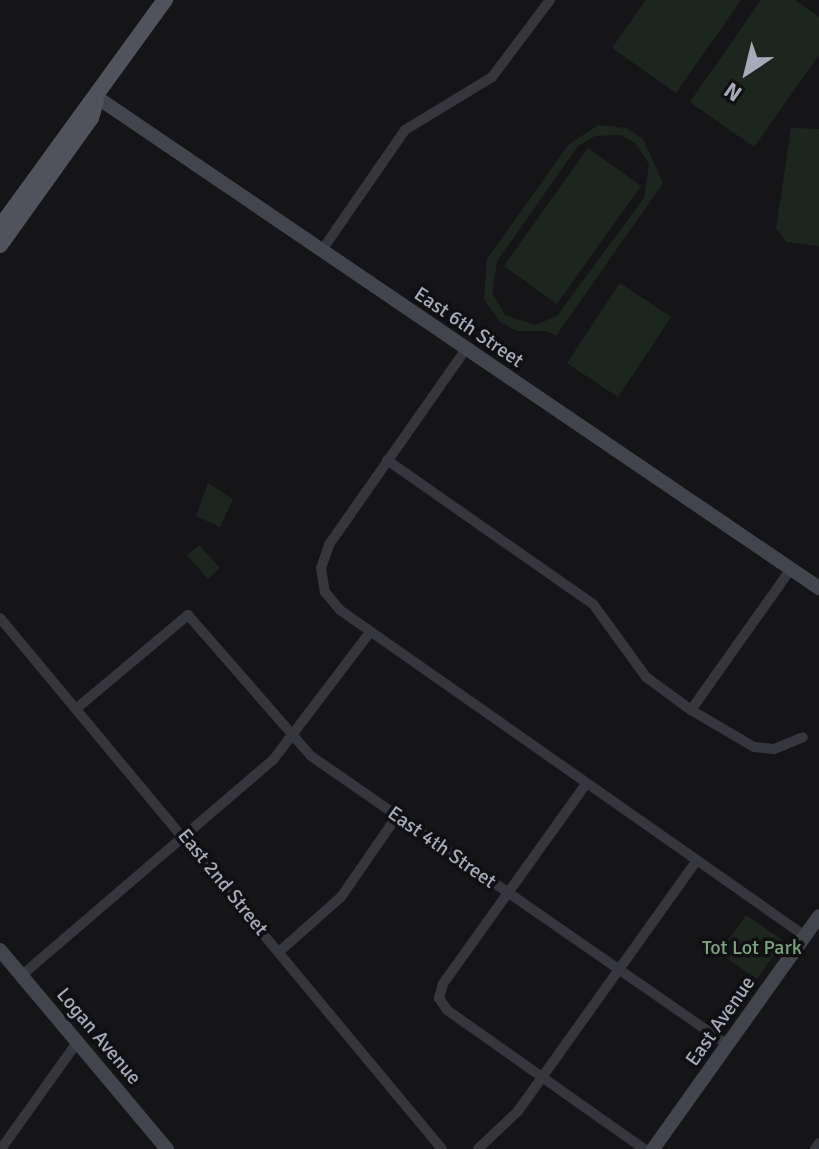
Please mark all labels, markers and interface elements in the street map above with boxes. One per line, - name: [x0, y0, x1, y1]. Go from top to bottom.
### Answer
- north arrow: [707, 32, 787, 112]
- text: N: [719, 77, 747, 108]
- street label: East 6th Street: [410, 282, 528, 372]
- street label: East 4th Street: [383, 801, 501, 893]
- street label: East 2nd Street: [173, 824, 273, 940]
- park label: Tot Lot Park: [702, 935, 802, 959]
- street label: East Avenue: [680, 972, 760, 1070]
- street label: Logan Avenue: [52, 983, 146, 1089]

